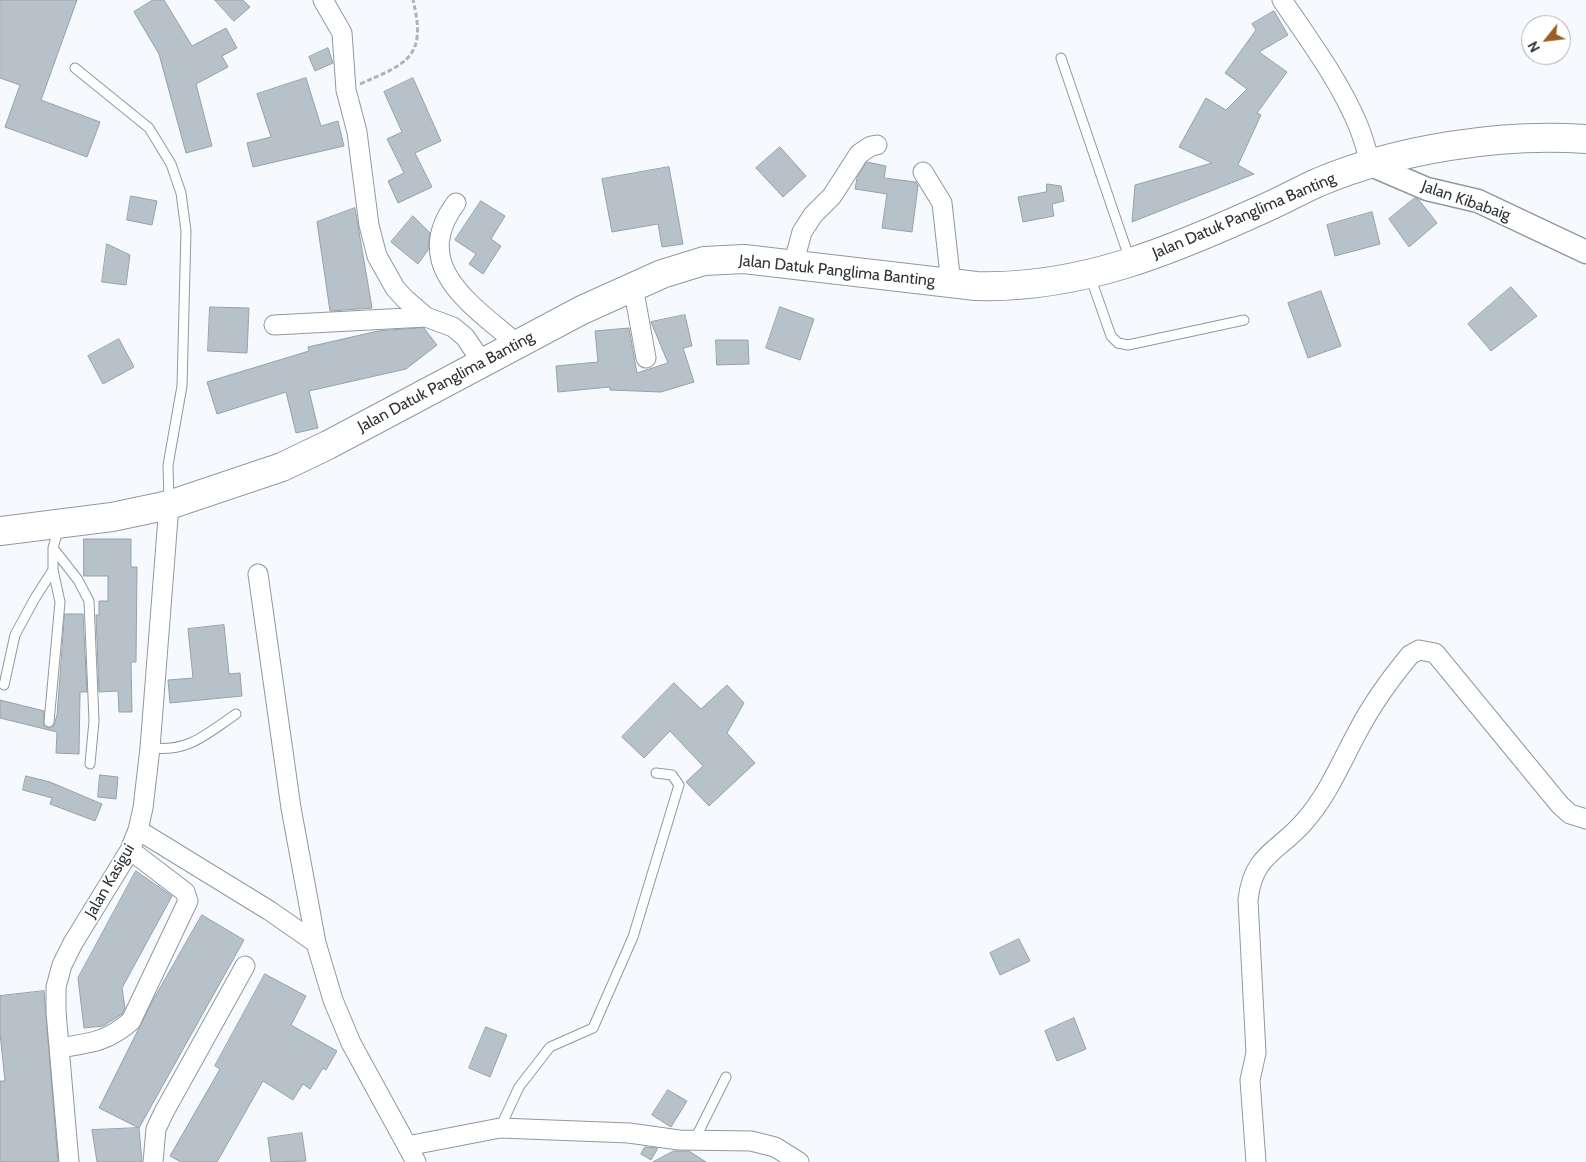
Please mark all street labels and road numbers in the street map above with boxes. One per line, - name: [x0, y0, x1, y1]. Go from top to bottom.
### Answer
- street label: Jalan Datuk Panglima Banting: [1150, 169, 1338, 263]
- street label: Jalan Kibabaig: [1419, 177, 1513, 225]
- street label: Jalan Datuk Panglima Banting: [738, 251, 936, 291]
- street label: Jalan Datuk Panglima Banting: [355, 327, 537, 437]
- street label: Jalan Kasigui: [81, 841, 139, 921]

